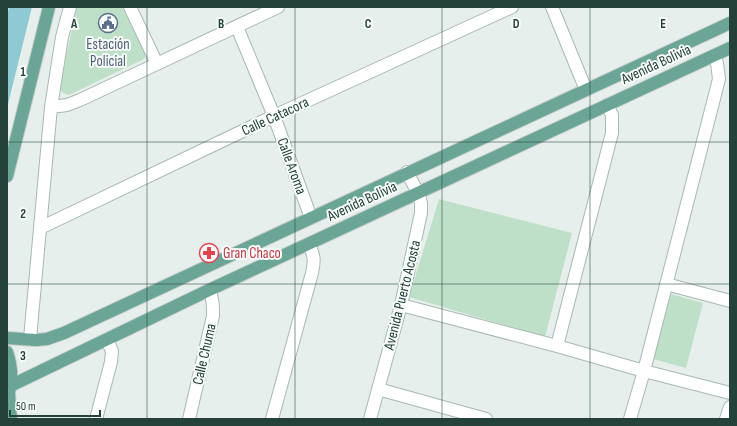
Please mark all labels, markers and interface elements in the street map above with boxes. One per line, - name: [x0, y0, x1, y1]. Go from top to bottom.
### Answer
- public building icon: Estación Policial: [97, 12, 119, 34]
- text: A: [70, 16, 78, 32]
- text: B: [218, 16, 224, 32]
- text: C: [365, 16, 372, 32]
- text: D: [513, 16, 520, 32]
- text: E: [660, 16, 666, 32]
- place label: Estación Policial: [86, 35, 130, 71]
- street label: Avenida Bolivia: [617, 40, 694, 89]
- text: 1: [20, 64, 26, 80]
- street label: Calle Catacora: [239, 93, 312, 140]
- street label: Calle Aroma: [272, 135, 311, 197]
- street label: Avenida Bolivia: [323, 177, 400, 226]
- text: 2: [20, 206, 26, 222]
- street label: Avenida Puerto Acosta: [379, 238, 425, 353]
- pharmacy icon: Gran Chaco: [198, 242, 220, 264]
- place label: Gran Chaco: [223, 244, 281, 263]
- street label: Calle Chuma: [188, 321, 221, 387]
- text: 3: [20, 348, 26, 364]
- scale bar: [10, 392, 100, 418]
- text: 50 m: [16, 399, 36, 414]

